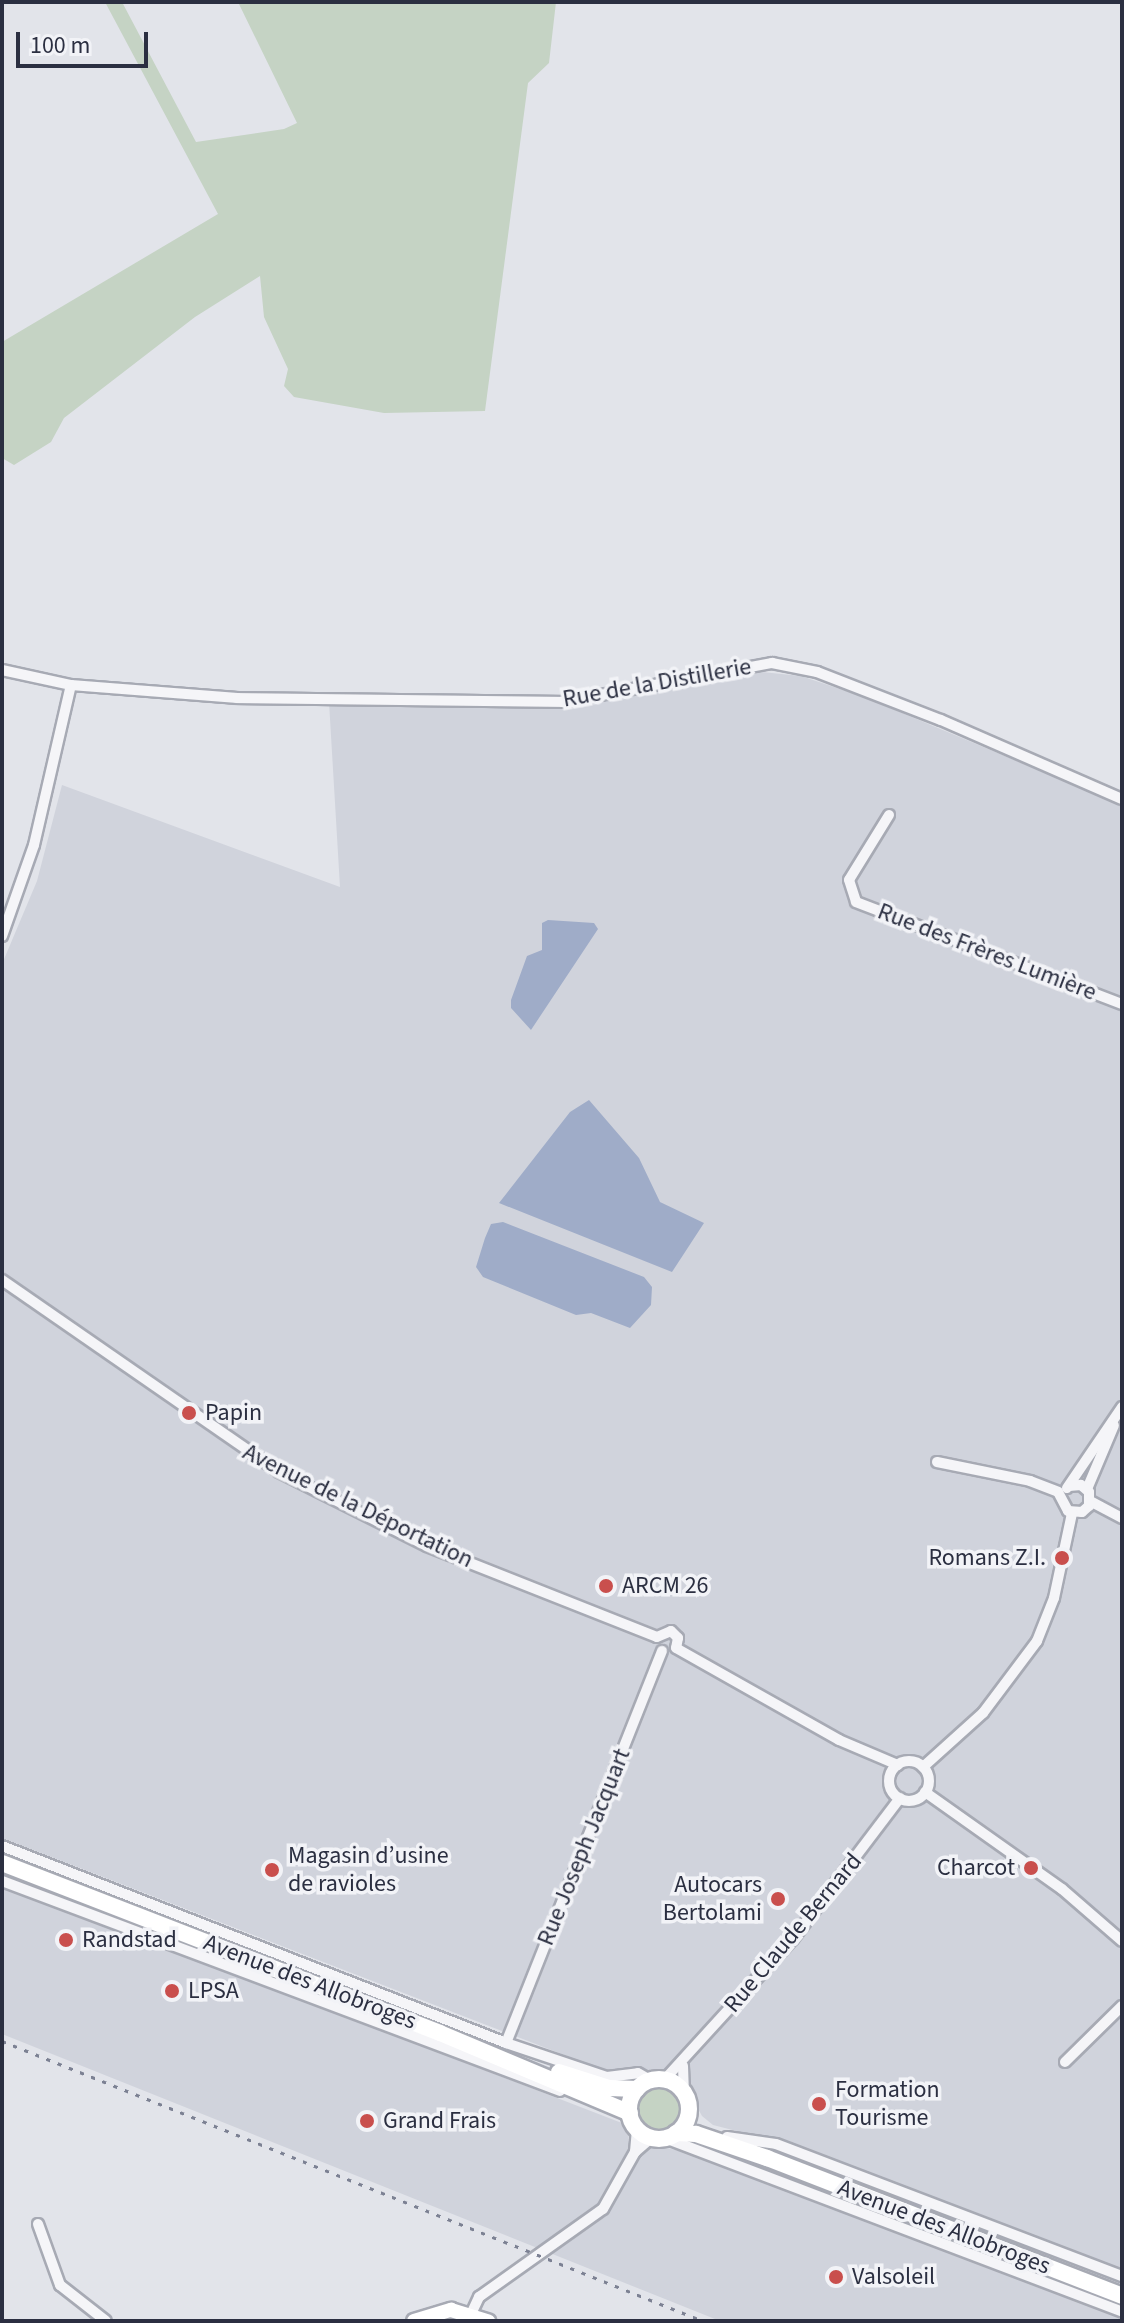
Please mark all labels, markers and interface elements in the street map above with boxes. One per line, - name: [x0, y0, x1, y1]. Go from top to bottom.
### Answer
- scale bar: [20, 16, 152, 66]
- text: 100 m: [30, 28, 90, 63]
- street label: Rue de la Distillerie: [560, 652, 754, 714]
- street label: Rue des Frères Lumière: [874, 897, 1100, 1007]
- place label: Papin: [205, 1399, 262, 1427]
- marker: Papin: [180, 1404, 198, 1422]
- street label: Avenue de la Déportation: [238, 1438, 478, 1574]
- place label: Romans Z.I.: [928, 1544, 1046, 1572]
- marker: Romans Z.I.: [1053, 1549, 1071, 1567]
- place label: ARCM 26: [622, 1572, 708, 1600]
- marker: ARCM 26: [597, 1577, 615, 1595]
- street label: Rue Joseph Jacquart: [531, 1744, 637, 1950]
- place label: Magasin d’usine de ravioles: [288, 1842, 449, 1898]
- street label: Rue Claude Bernard: [718, 1847, 868, 2019]
- place label: Charcot: [937, 1854, 1015, 1882]
- marker: Charcot: [1022, 1859, 1040, 1877]
- marker: Magasin d’usine de ravioles: [263, 1861, 281, 1879]
- place label: Autocars Bertolami: [663, 1871, 762, 1927]
- marker: Autocars Bertolami: [769, 1890, 787, 1908]
- place label: Randstad: [82, 1926, 177, 1954]
- street label: Avenue des Allobroges: [200, 1928, 420, 2036]
- marker: Randstad: [57, 1931, 75, 1949]
- place label: LPSA: [188, 1977, 239, 2005]
- marker: LPSA: [163, 1982, 181, 2000]
- place label: Formation Tourisme: [835, 2076, 940, 2132]
- marker: Formation Tourisme: [810, 2095, 828, 2113]
- place label: Grand Frais: [383, 2107, 496, 2135]
- marker: Grand Frais: [358, 2112, 376, 2130]
- street label: Avenue des Allobroges: [834, 2173, 1054, 2281]
- place label: Valsoleil: [852, 2263, 935, 2291]
- marker: Valsoleil: [827, 2268, 845, 2286]

